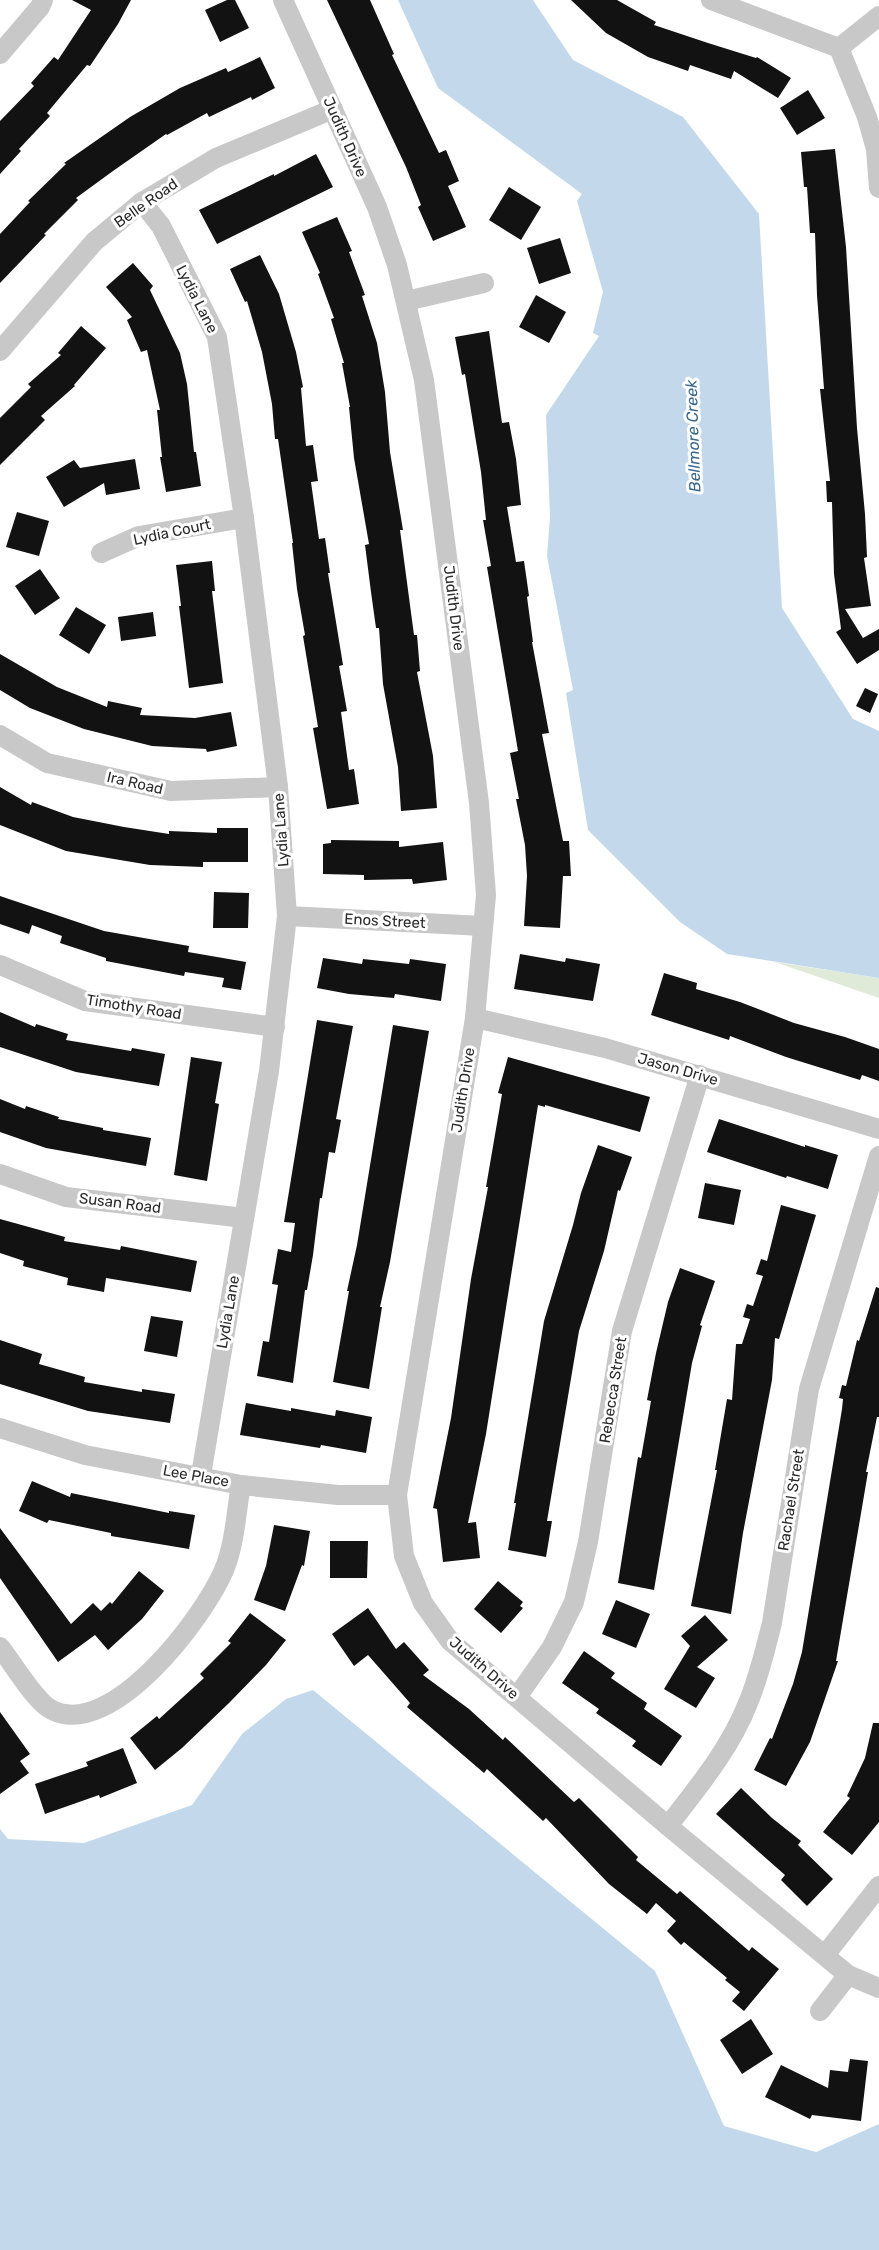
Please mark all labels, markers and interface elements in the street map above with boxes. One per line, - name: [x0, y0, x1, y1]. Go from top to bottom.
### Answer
- street label: Judith Drive: [319, 94, 371, 180]
- street label: Belle Road: [111, 175, 181, 231]
- street label: Lydia Lane: [172, 262, 222, 336]
- water label: Bellmore Creek: [682, 379, 704, 493]
- street label: Lydia Court: [132, 515, 212, 549]
- street label: Judith Drive: [440, 564, 468, 652]
- street label: Ira Road: [105, 768, 165, 798]
- street label: Lydia Lane: [269, 793, 293, 867]
- street label: Enos Street: [344, 910, 426, 932]
- street label: Timothy Road: [85, 991, 183, 1023]
- street label: Judith Drive: [447, 1046, 479, 1134]
- street label: Jason Drive: [636, 1049, 720, 1089]
- street label: Susan Road: [78, 1189, 162, 1217]
- street label: Lydia Lane: [213, 1274, 243, 1350]
- street label: Rebecca Street: [596, 1335, 630, 1444]
- street label: Rachael Street: [774, 1448, 808, 1552]
- street label: Lee Place: [161, 1461, 231, 1491]
- street label: Judith Drive: [446, 1633, 522, 1703]

